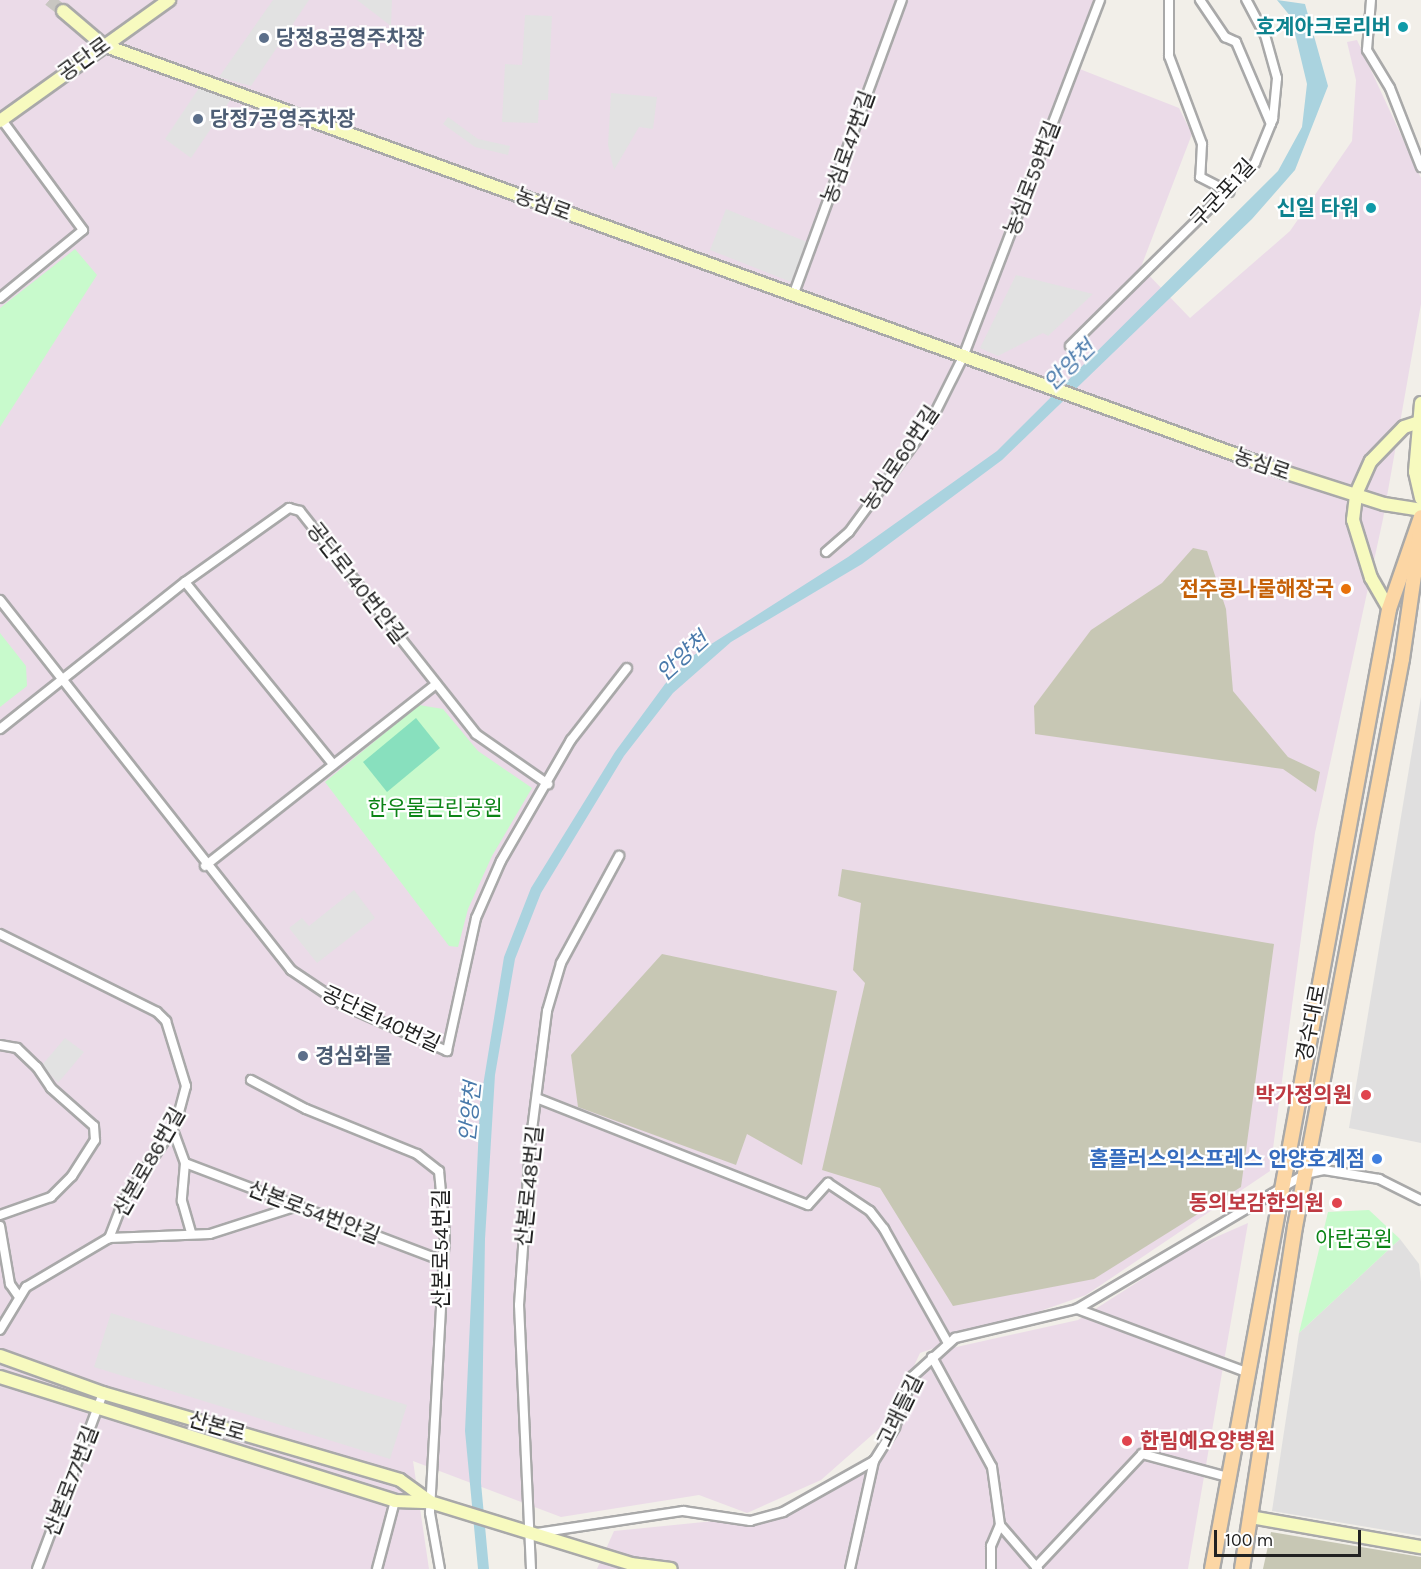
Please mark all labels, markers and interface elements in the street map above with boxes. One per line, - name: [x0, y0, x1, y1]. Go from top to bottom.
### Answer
- place label: 호계아크로리버: [1256, 14, 1391, 40]
- marker: 호계아크로리버: [1396, 20, 1410, 34]
- place label: 당정8공영주차장: [276, 25, 425, 51]
- marker: 당정8공영주차장: [257, 31, 271, 45]
- street label: 공단로: [53, 32, 115, 86]
- street label: 농심로47번길: [816, 87, 880, 207]
- place label: 당정7공영주차장: [210, 106, 356, 132]
- marker: 당정7공영주차장: [191, 112, 205, 126]
- street label: 농심로59번길: [999, 117, 1065, 239]
- street label: 구군포1길: [1185, 154, 1261, 232]
- street label: 농심로: [511, 182, 575, 226]
- place label: 신일 타워: [1276, 195, 1359, 221]
- marker: 신일 타워: [1364, 201, 1378, 215]
- water label: 안양천: [1039, 335, 1101, 397]
- street label: 농심로60번길: [856, 401, 944, 515]
- street label: 농심로: [1230, 443, 1294, 485]
- street label: 공단로140번안길: [302, 517, 412, 649]
- place label: 전주콩나물해장국: [1179, 576, 1334, 602]
- marker: 전주콩나물해장국: [1339, 582, 1353, 596]
- water label: 안양천: [652, 627, 714, 687]
- park label: 한우물근린공원: [367, 795, 503, 821]
- street label: 공단로140번길: [318, 981, 444, 1057]
- street label: 경수대로: [1291, 983, 1331, 1063]
- place label: 경심화물: [315, 1043, 392, 1069]
- marker: 경심화물: [296, 1049, 310, 1063]
- water label: 안양천: [455, 1080, 487, 1144]
- place label: 박가정의원: [1255, 1082, 1352, 1108]
- marker: 박가정의원: [1357, 1086, 1375, 1104]
- street label: 산본로86번길: [108, 1103, 190, 1221]
- street label: 산본로48번길: [510, 1124, 548, 1248]
- place label: 홈플러스익스프레스 안양호계점: [1089, 1146, 1365, 1172]
- marker: 홈플러스익스프레스 안양호계점: [1370, 1152, 1384, 1166]
- street label: 산본로54번안길: [244, 1175, 384, 1249]
- street label: 산본로54번길: [428, 1189, 454, 1309]
- place label: 동의보감한의원: [1189, 1190, 1324, 1216]
- marker: 동의보감한의원: [1328, 1194, 1346, 1212]
- park label: 아란공원: [1315, 1226, 1393, 1252]
- street label: 고래들길: [872, 1371, 928, 1451]
- street label: 산본로: [186, 1406, 248, 1446]
- street label: 산본로77번길: [38, 1422, 104, 1540]
- place label: 한림예요양병원: [1140, 1428, 1275, 1454]
- marker: 한림예요양병원: [1118, 1432, 1136, 1450]
- scale bar: [1217, 1518, 1364, 1556]
- text: 100 m: [1225, 1529, 1273, 1551]

